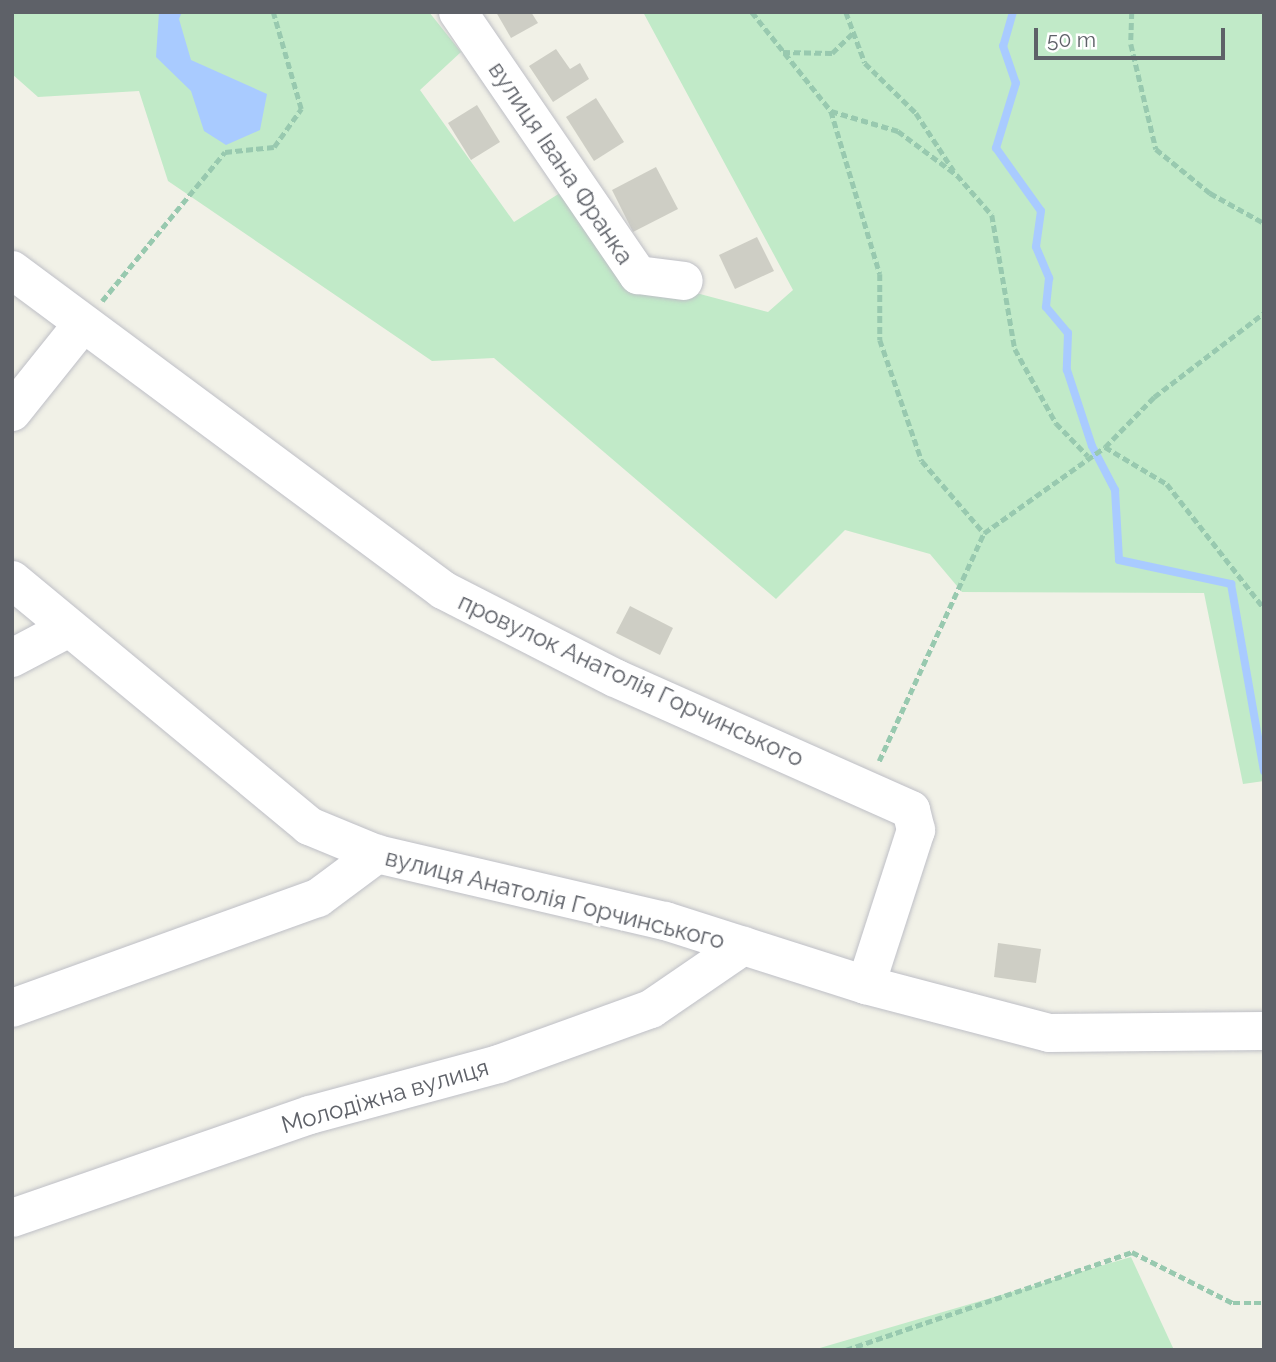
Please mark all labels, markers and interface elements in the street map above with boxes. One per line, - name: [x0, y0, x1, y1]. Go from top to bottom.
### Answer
- scale bar: [1038, 14, 1229, 58]
- text: 50 m: [1047, 27, 1096, 52]
- street label: вулиця Івана Франка: [483, 56, 639, 270]
- street label: провулок Анатолія Горчинського: [453, 587, 809, 773]
- street label: вулиця Анатолія Горчинського: [382, 843, 728, 955]
- street label: Молодіжна вулиця: [278, 1053, 492, 1139]

